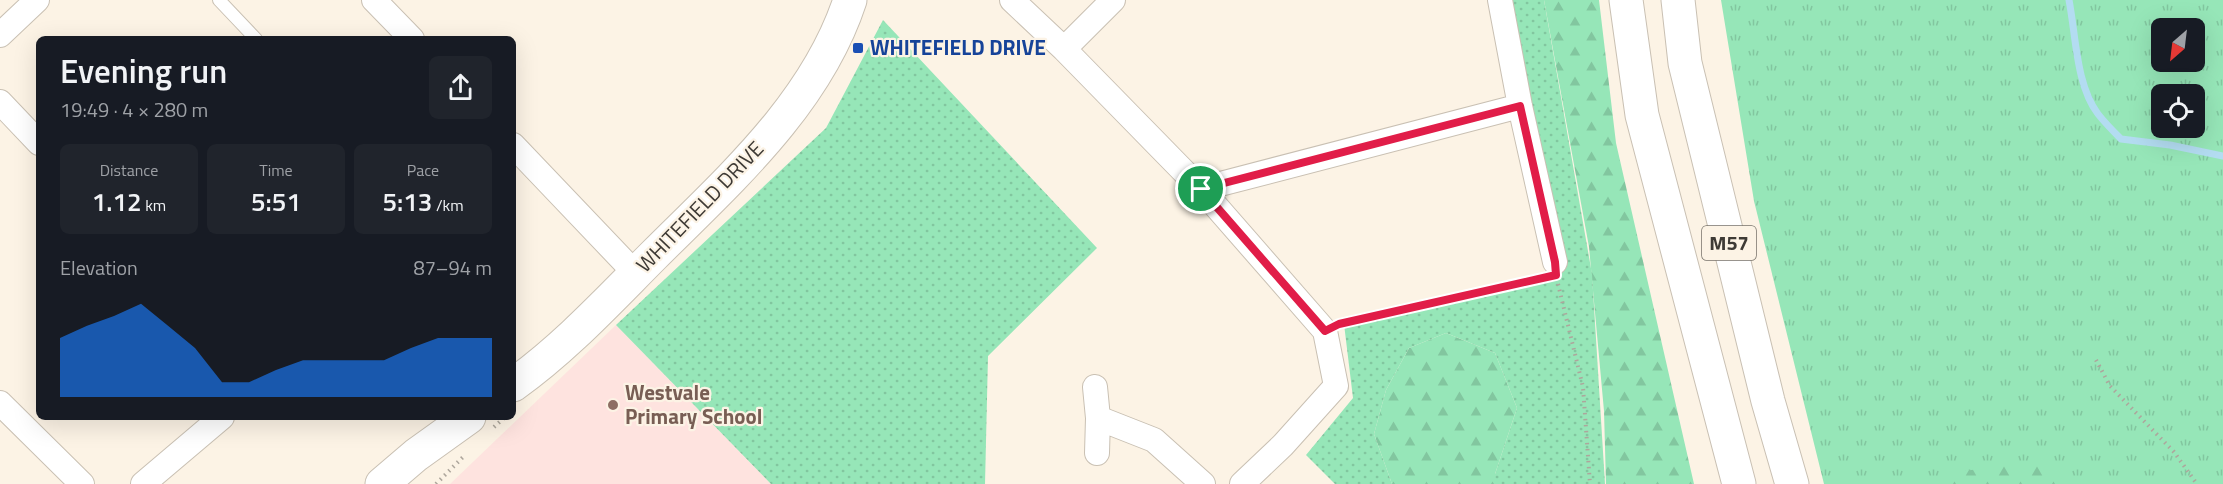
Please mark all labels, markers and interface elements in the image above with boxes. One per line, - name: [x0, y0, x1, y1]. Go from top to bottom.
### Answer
- north arrow: [2151, 18, 2205, 72]
- map controls: [2151, 18, 2205, 138]
- place label: WHITEFIELD DRIVE: [870, 31, 1046, 63]
- marker: WHITEFIELD DRIVE: [851, 41, 865, 55]
- text: Evening run: [60, 46, 227, 96]
- button: share: [429, 56, 492, 119]
- button: locate: [2151, 84, 2205, 138]
- text: 19:49 · 4 × 280 m: [60, 94, 208, 125]
- street label: WHITEFIELD DRIVE: [628, 133, 771, 279]
- text: Distance: [100, 158, 158, 182]
- text: Time: [259, 158, 293, 182]
- text: Pace: [407, 158, 439, 182]
- pin: [1175, 163, 1226, 214]
- icon: arrive: [1184, 172, 1217, 205]
- text: 1.12: [92, 182, 142, 221]
- text: 5:51: [251, 182, 301, 221]
- text: 5:13: [382, 182, 432, 221]
- text: km: [142, 193, 166, 217]
- text: /km: [432, 193, 464, 217]
- road number: M57: [1702, 226, 1756, 260]
- text: Elevation: [60, 252, 138, 283]
- text: 87–94 m: [413, 252, 492, 283]
- place label: Westvale Primary School: [625, 376, 762, 432]
- marker: Westvale Primary School: [606, 398, 620, 412]

